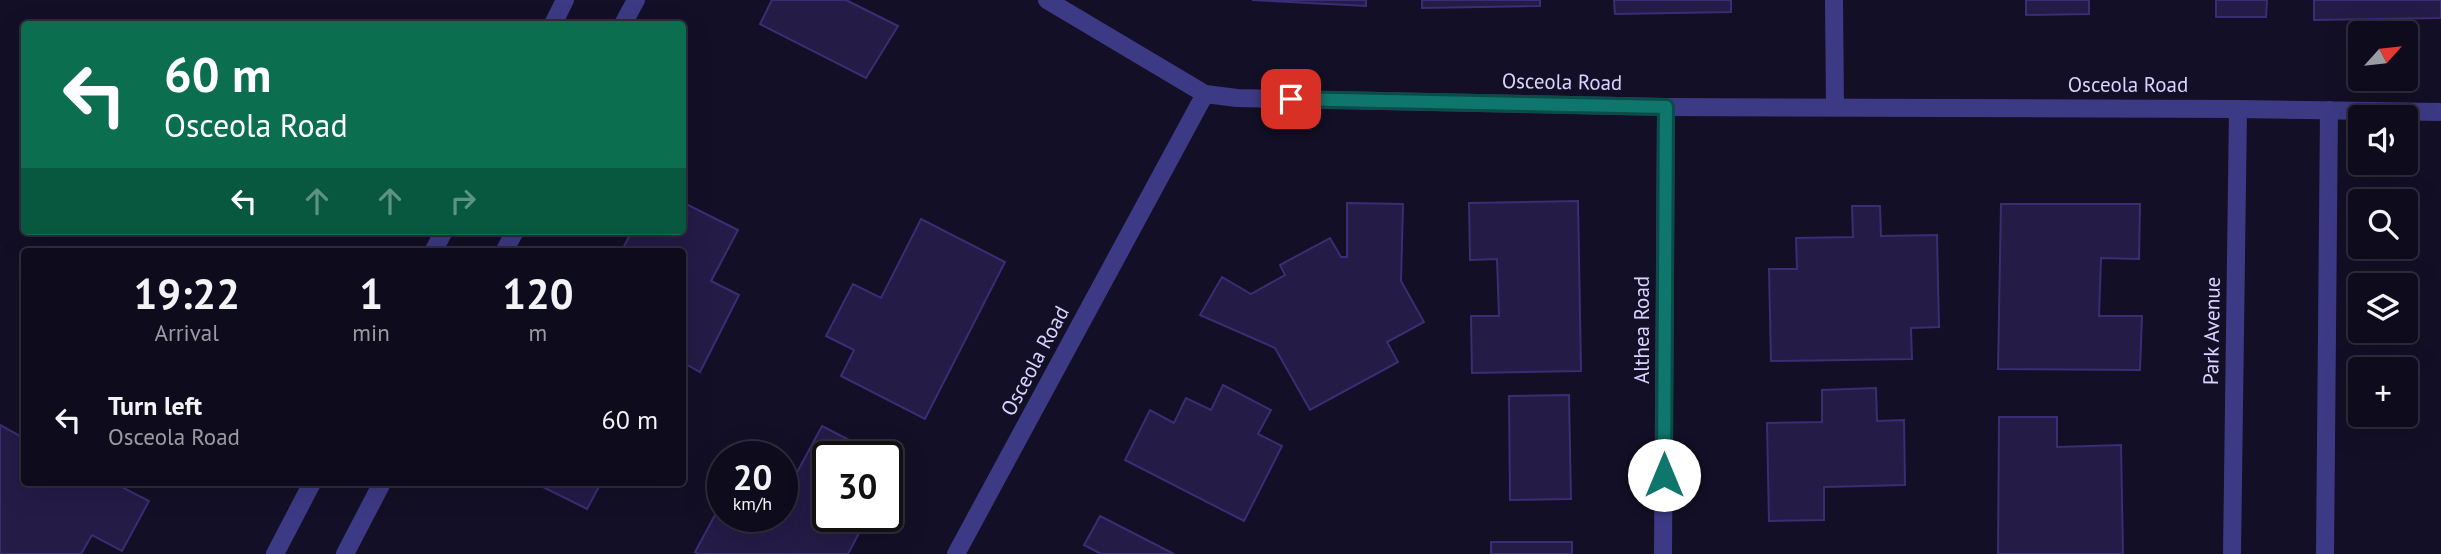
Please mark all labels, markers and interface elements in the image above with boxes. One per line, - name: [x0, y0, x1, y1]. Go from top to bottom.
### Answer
- north arrow: [2348, 21, 2418, 91]
- map controls: [2348, 21, 2418, 427]
- text: 60 m: [164, 42, 271, 106]
- icon: left: [49, 49, 140, 140]
- street label: Osceola Road: [1502, 67, 1622, 96]
- pin: [1261, 69, 1321, 129]
- street label: Osceola Road: [2068, 71, 2188, 98]
- icon: arrive: [1272, 80, 1310, 118]
- text: Osceola Road: [164, 104, 348, 146]
- button: sound: [2348, 105, 2418, 175]
- icon: left: [225, 182, 263, 220]
- icon: ahead: [298, 182, 336, 220]
- icon: ahead: [371, 182, 409, 220]
- icon: right: [444, 182, 482, 220]
- button: search: [2348, 189, 2418, 259]
- text: 19:22: [133, 266, 240, 321]
- text: 1: [359, 266, 383, 321]
- text: 120: [502, 266, 574, 321]
- button: layers: [2348, 273, 2418, 343]
- street label: Althea Road: [1628, 276, 1655, 384]
- street label: Park Avenue: [2197, 277, 2226, 385]
- street label: Osceola Road: [994, 301, 1075, 420]
- text: Arrival: [154, 318, 219, 347]
- text: min: [352, 318, 390, 347]
- text: m: [529, 318, 547, 347]
- button: +: [2348, 357, 2418, 427]
- text: Turn left: [108, 389, 202, 422]
- icon: left: [49, 401, 87, 439]
- text: 60 m: [602, 403, 658, 436]
- text: Osceola Road: [108, 422, 240, 451]
- position arrow: [1627, 438, 1701, 512]
- speed limit sign: 30: [812, 441, 903, 532]
- text: 20: [733, 454, 772, 500]
- text: km/h: [733, 492, 772, 515]

